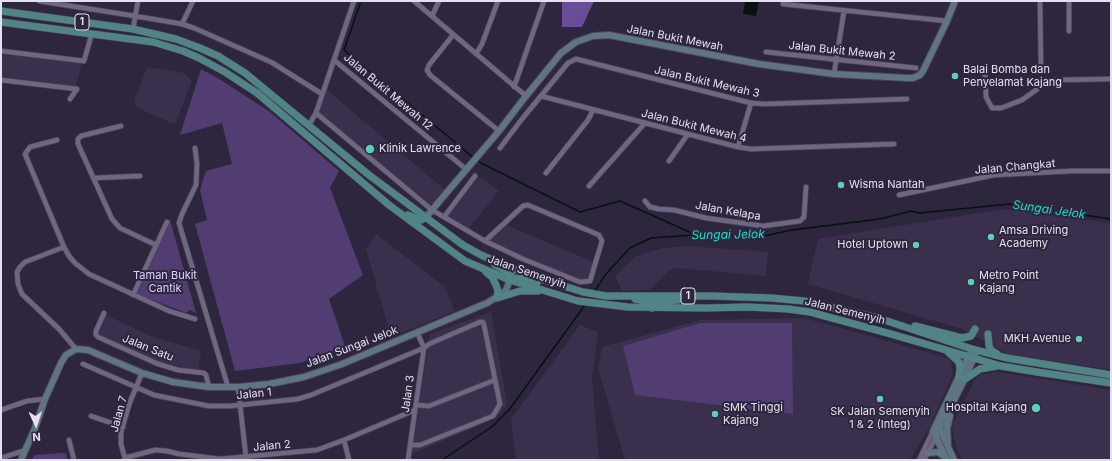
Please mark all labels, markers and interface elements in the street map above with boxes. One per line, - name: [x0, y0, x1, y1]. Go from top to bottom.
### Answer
- road number: 1: [75, 14, 89, 30]
- street label: Jalan Bukit Mewah: [626, 22, 724, 54]
- street label: Jalan Bukit Mewah 2: [788, 39, 896, 63]
- street label: Jalan Bukit Mewah 12: [341, 51, 435, 133]
- street label: Jalan Bukit Mewah 3: [653, 63, 761, 101]
- place label: Balai Bomba dan Penyelamat Kajang: [963, 63, 1062, 89]
- marker: Balai Bomba dan Penyelamat Kajang: [950, 71, 960, 81]
- street label: Jalan Bukit Mewah 4: [640, 107, 748, 145]
- place label: Klinik Lawrence: [379, 142, 461, 156]
- marker: Klinik Lawrence: [364, 143, 376, 155]
- street label: Jalan Changkat: [974, 157, 1056, 177]
- place label: Wisma Nantah: [849, 178, 925, 192]
- marker: Wisma Nantah: [836, 180, 846, 190]
- water label: Sungai Jelok: [1012, 198, 1086, 222]
- street label: Jalan Kelapa: [694, 199, 762, 223]
- place label: Amsa Driving Academy: [999, 224, 1068, 250]
- water label: Sungai Jelok: [691, 227, 765, 243]
- marker: Amsa Driving Academy: [986, 232, 996, 242]
- place label: Hotel Uptown: [837, 238, 908, 252]
- marker: Hotel Uptown: [911, 240, 921, 250]
- street label: Jalan Semenyih: [486, 252, 568, 292]
- park label: Taman Bukit Cantik: [133, 269, 197, 295]
- place label: Metro Point Kajang: [979, 269, 1039, 295]
- marker: Metro Point Kajang: [966, 277, 976, 287]
- road number: 1: [681, 288, 695, 304]
- street label: Jalan Semenyih: [804, 295, 886, 327]
- street label: Jalan Sungai Jelok: [304, 323, 400, 371]
- street label: Jalan Satu: [120, 332, 176, 364]
- place label: MKH Avenue: [1004, 332, 1071, 346]
- marker: MKH Avenue: [1074, 334, 1084, 344]
- street label: Jalan 3: [399, 374, 417, 414]
- street label: Jalan 1: [236, 386, 272, 402]
- street label: Jalan 7: [108, 394, 130, 434]
- marker: SK Jalan Semenyih 1 & 2 (Integ): [875, 394, 885, 404]
- place label: SMK Tinggi Kajang: [723, 401, 783, 427]
- place label: Hospital Kajang: [946, 401, 1027, 415]
- marker: Hospital Kajang: [1030, 402, 1042, 414]
- north arrow: [16, 405, 56, 445]
- place label: SK Jalan Semenyih 1 & 2 (Integ): [830, 405, 930, 431]
- marker: SMK Tinggi Kajang: [710, 409, 720, 419]
- text: N: [32, 430, 41, 444]
- street label: Jalan 2: [253, 438, 291, 454]

